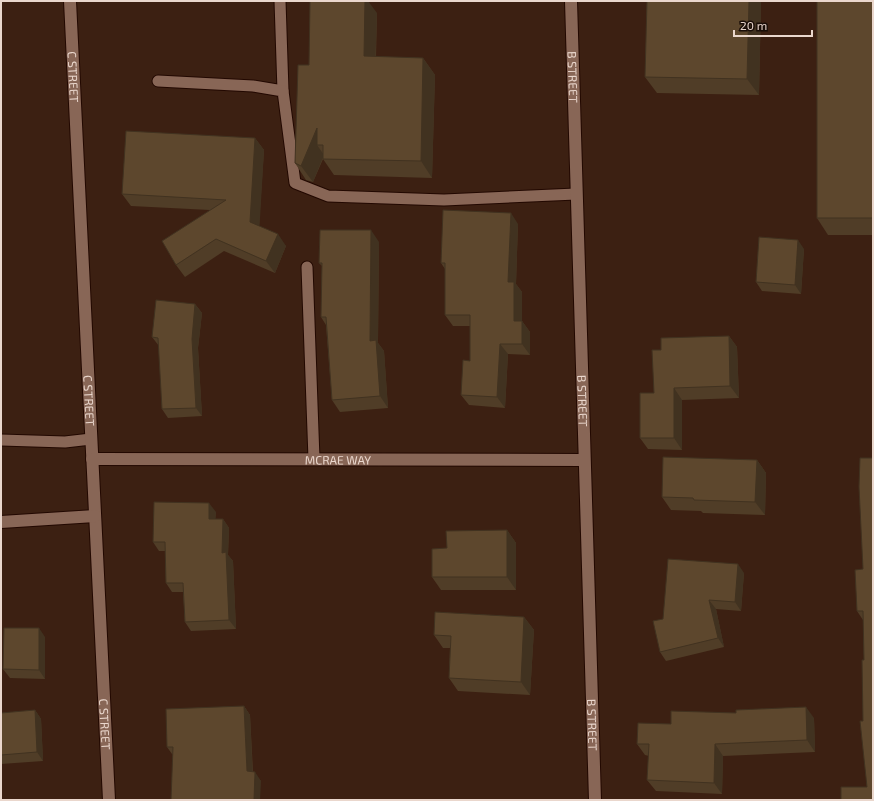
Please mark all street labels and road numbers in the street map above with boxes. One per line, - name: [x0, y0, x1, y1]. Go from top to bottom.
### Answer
- street label: C STREET: [65, 51, 82, 103]
- street label: B STREET: [566, 51, 581, 103]
- street label: C STREET: [81, 375, 98, 426]
- street label: B STREET: [575, 375, 591, 427]
- street label: MCRAE WAY: [305, 452, 371, 467]
- street label: C STREET: [97, 698, 114, 750]
- street label: B STREET: [585, 699, 601, 751]

